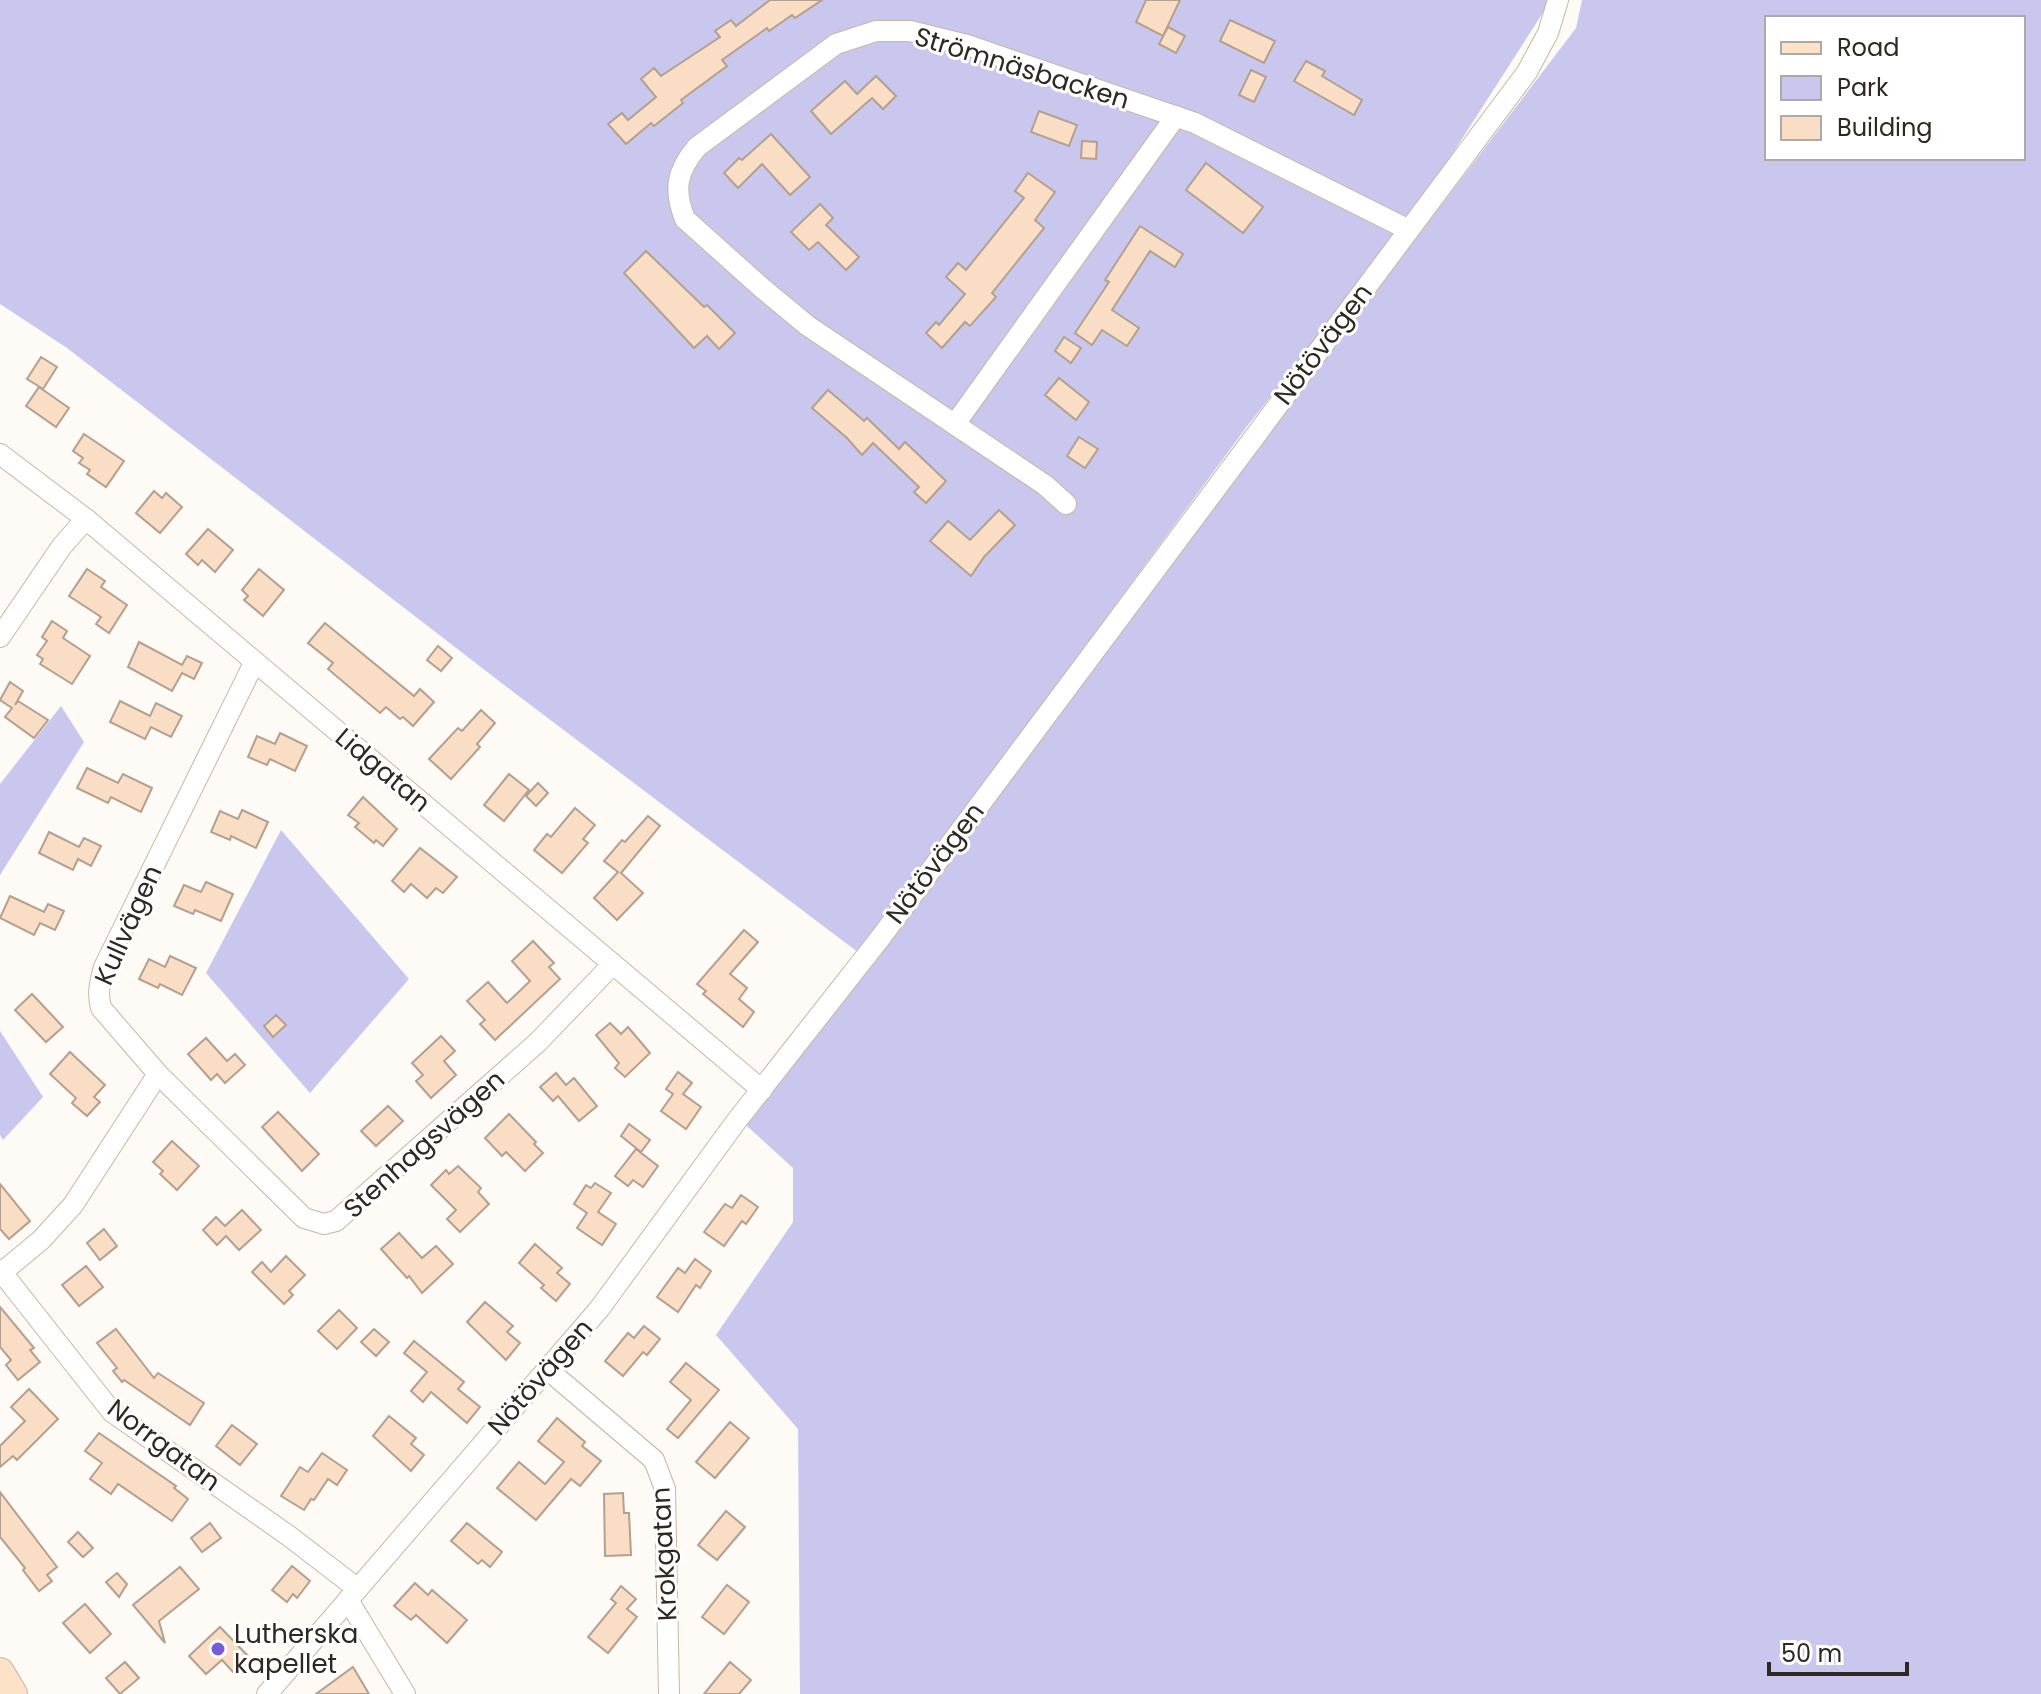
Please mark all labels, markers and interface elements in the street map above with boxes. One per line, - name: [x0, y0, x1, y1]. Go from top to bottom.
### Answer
- legend: [1765, 16, 2025, 160]
- street label: Strömnäsbacken: [910, 18, 1134, 118]
- text: Road: [1837, 31, 1899, 64]
- text: Park: [1837, 71, 1889, 104]
- text: Building: [1837, 111, 1933, 144]
- street label: Nötövägen: [1265, 276, 1381, 412]
- street label: Lidgatan: [328, 720, 438, 820]
- street label: Nötövägen: [877, 795, 993, 931]
- street label: Kullvägen: [86, 859, 170, 991]
- street label: Stenhagsvägen: [336, 1062, 512, 1226]
- street label: Nötövägen: [479, 1311, 601, 1443]
- street label: Norrgatan: [100, 1391, 228, 1499]
- street label: Krokgatan: [643, 1486, 685, 1622]
- place label: Lutherska kapellet: [234, 1616, 358, 1682]
- scale bar: [1769, 1626, 1907, 1676]
- text: 50 m: [1781, 1637, 1842, 1670]
- marker: Lutherska kapellet: [209, 1640, 227, 1658]

